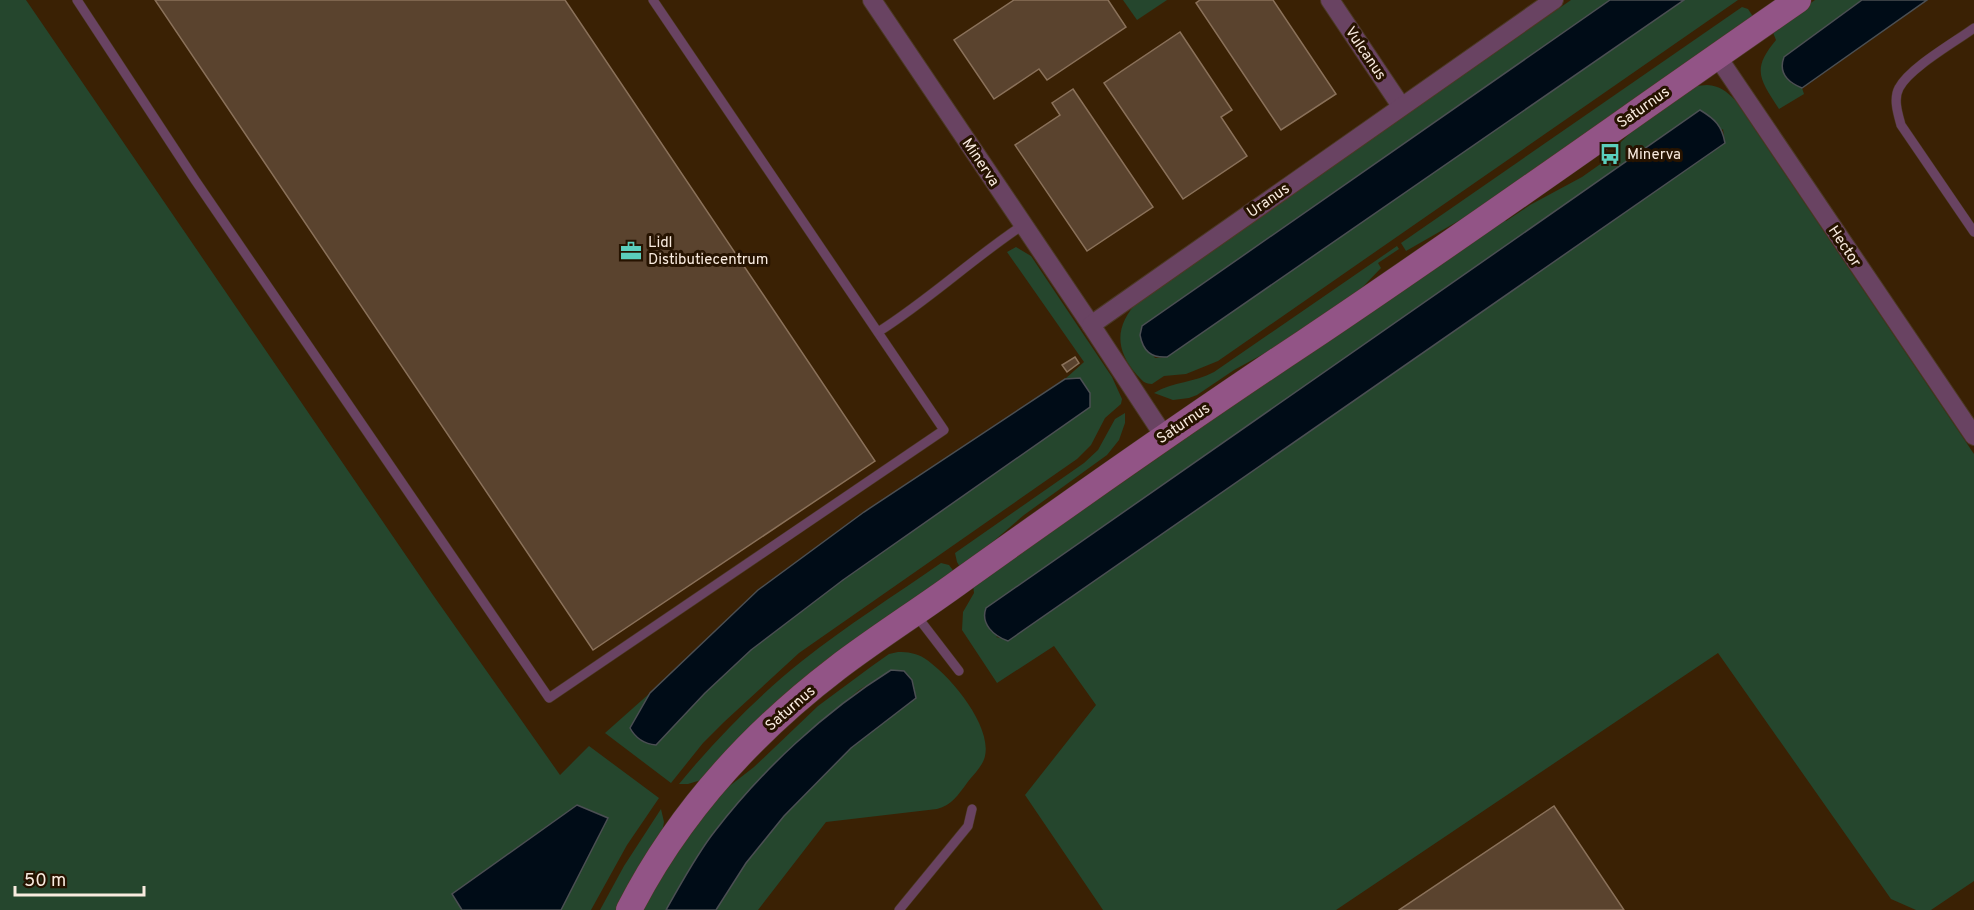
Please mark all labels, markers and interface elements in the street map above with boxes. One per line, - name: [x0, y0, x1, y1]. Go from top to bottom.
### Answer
- street label: Vulcanus: [1340, 23, 1390, 84]
- street label: Saturnus: [1614, 83, 1674, 133]
- street label: Minerva: [957, 135, 1003, 191]
- bus stop icon: Minerva: [1598, 142, 1622, 166]
- place label: Minerva: [1627, 146, 1681, 165]
- street label: Uranus: [1244, 180, 1294, 223]
- street label: Hector: [1823, 223, 1865, 271]
- place label: Lidl Distibutiecentrum: [648, 234, 769, 270]
- office icon: Lidl Distibutiecentrum: [619, 239, 643, 263]
- street label: Saturnus: [1154, 400, 1214, 449]
- street label: Saturnus: [762, 682, 820, 736]
- scale bar: [15, 859, 144, 897]
- text: 50 m: [24, 870, 66, 893]

